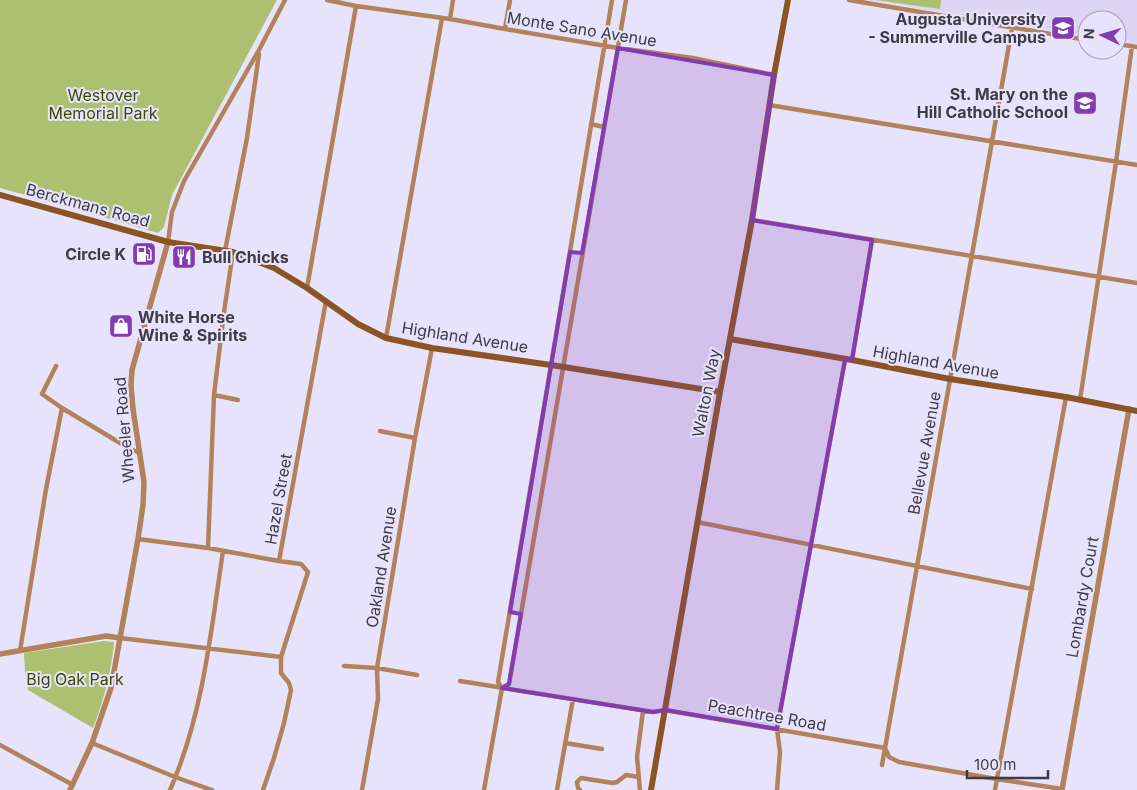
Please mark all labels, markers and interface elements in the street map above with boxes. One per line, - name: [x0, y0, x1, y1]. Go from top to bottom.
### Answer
- street label: Monte Sano Avenue: [506, 7, 658, 51]
- place label: Augusta University - Summerville Campus: [868, 9, 1046, 47]
- north arrow: [1077, 10, 1127, 60]
- school or university icon: Augusta University - Summerville Campus: [1050, 15, 1076, 41]
- text: N: [1080, 28, 1097, 40]
- place label: St. Mary on the Hill Catholic School: [917, 84, 1068, 122]
- park label: Westover Memorial Park: [48, 85, 158, 123]
- school or university icon: St. Mary on the Hill Catholic School: [1072, 90, 1098, 116]
- street label: Berckmans Road: [24, 179, 152, 231]
- fuel station icon: Circle K: [131, 241, 157, 267]
- place label: Circle K: [65, 244, 126, 264]
- restaurant icon: Bull Chicks: [171, 244, 197, 270]
- place label: Bull Chicks: [202, 247, 289, 267]
- place label: White Horse Wine & Spirits: [138, 307, 247, 345]
- shop icon: White Horse Wine & Spirits: [108, 313, 134, 339]
- street label: Highland Avenue: [400, 317, 530, 357]
- street label: Highland Avenue: [871, 341, 1001, 383]
- street label: Walton Way: [688, 347, 724, 439]
- street label: Wheeler Road: [109, 376, 139, 484]
- street label: Bellevue Avenue: [903, 390, 945, 516]
- street label: Hazel Street: [260, 452, 296, 546]
- street label: Oakland Avenue: [362, 505, 400, 629]
- street label: Lombardy Court: [1061, 535, 1103, 659]
- park label: Big Oak Park: [26, 669, 124, 689]
- street label: Peachtree Road: [706, 695, 828, 735]
- scale bar: [967, 748, 1048, 780]
- text: 100 m: [974, 755, 1016, 774]

